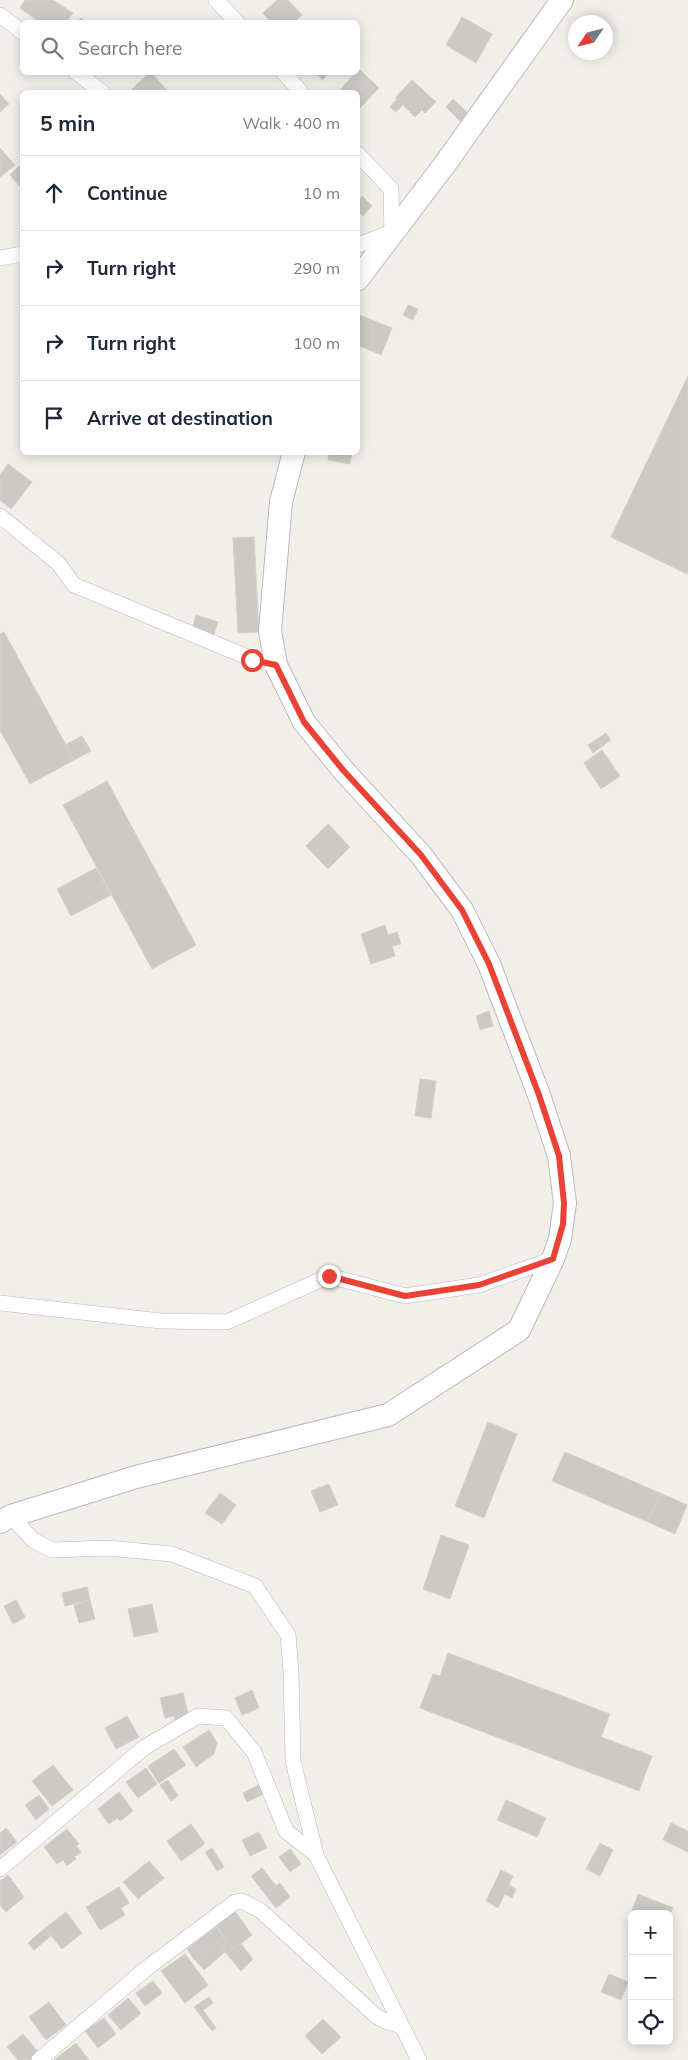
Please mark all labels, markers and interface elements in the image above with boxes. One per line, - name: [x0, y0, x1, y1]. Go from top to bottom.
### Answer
- north arrow: [568, 15, 613, 60]
- search box: [20, 20, 360, 75]
- icon: search: [38, 34, 66, 62]
- text: Search here: [78, 36, 182, 60]
- text: 5 min: [40, 110, 95, 136]
- text: Walk · 400 m: [242, 113, 340, 133]
- icon: ahead: [40, 179, 68, 207]
- text: Continue: [87, 181, 167, 205]
- text: 10 m: [303, 183, 340, 203]
- icon: right: [40, 254, 68, 282]
- text: Turn right: [87, 256, 176, 280]
- text: 290 m: [293, 258, 340, 278]
- icon: right: [40, 329, 68, 357]
- text: Turn right: [87, 331, 176, 355]
- text: 100 m: [293, 333, 340, 353]
- icon: arrive: [40, 404, 68, 432]
- text: Arrive at destination: [87, 406, 273, 430]
- route start: [241, 649, 264, 672]
- route end: [318, 1265, 341, 1288]
- map controls: [628, 1910, 673, 2045]
- button: +: [628, 1910, 673, 1955]
- button: −: [628, 1955, 673, 2000]
- button: locate: [628, 2000, 673, 2045]

